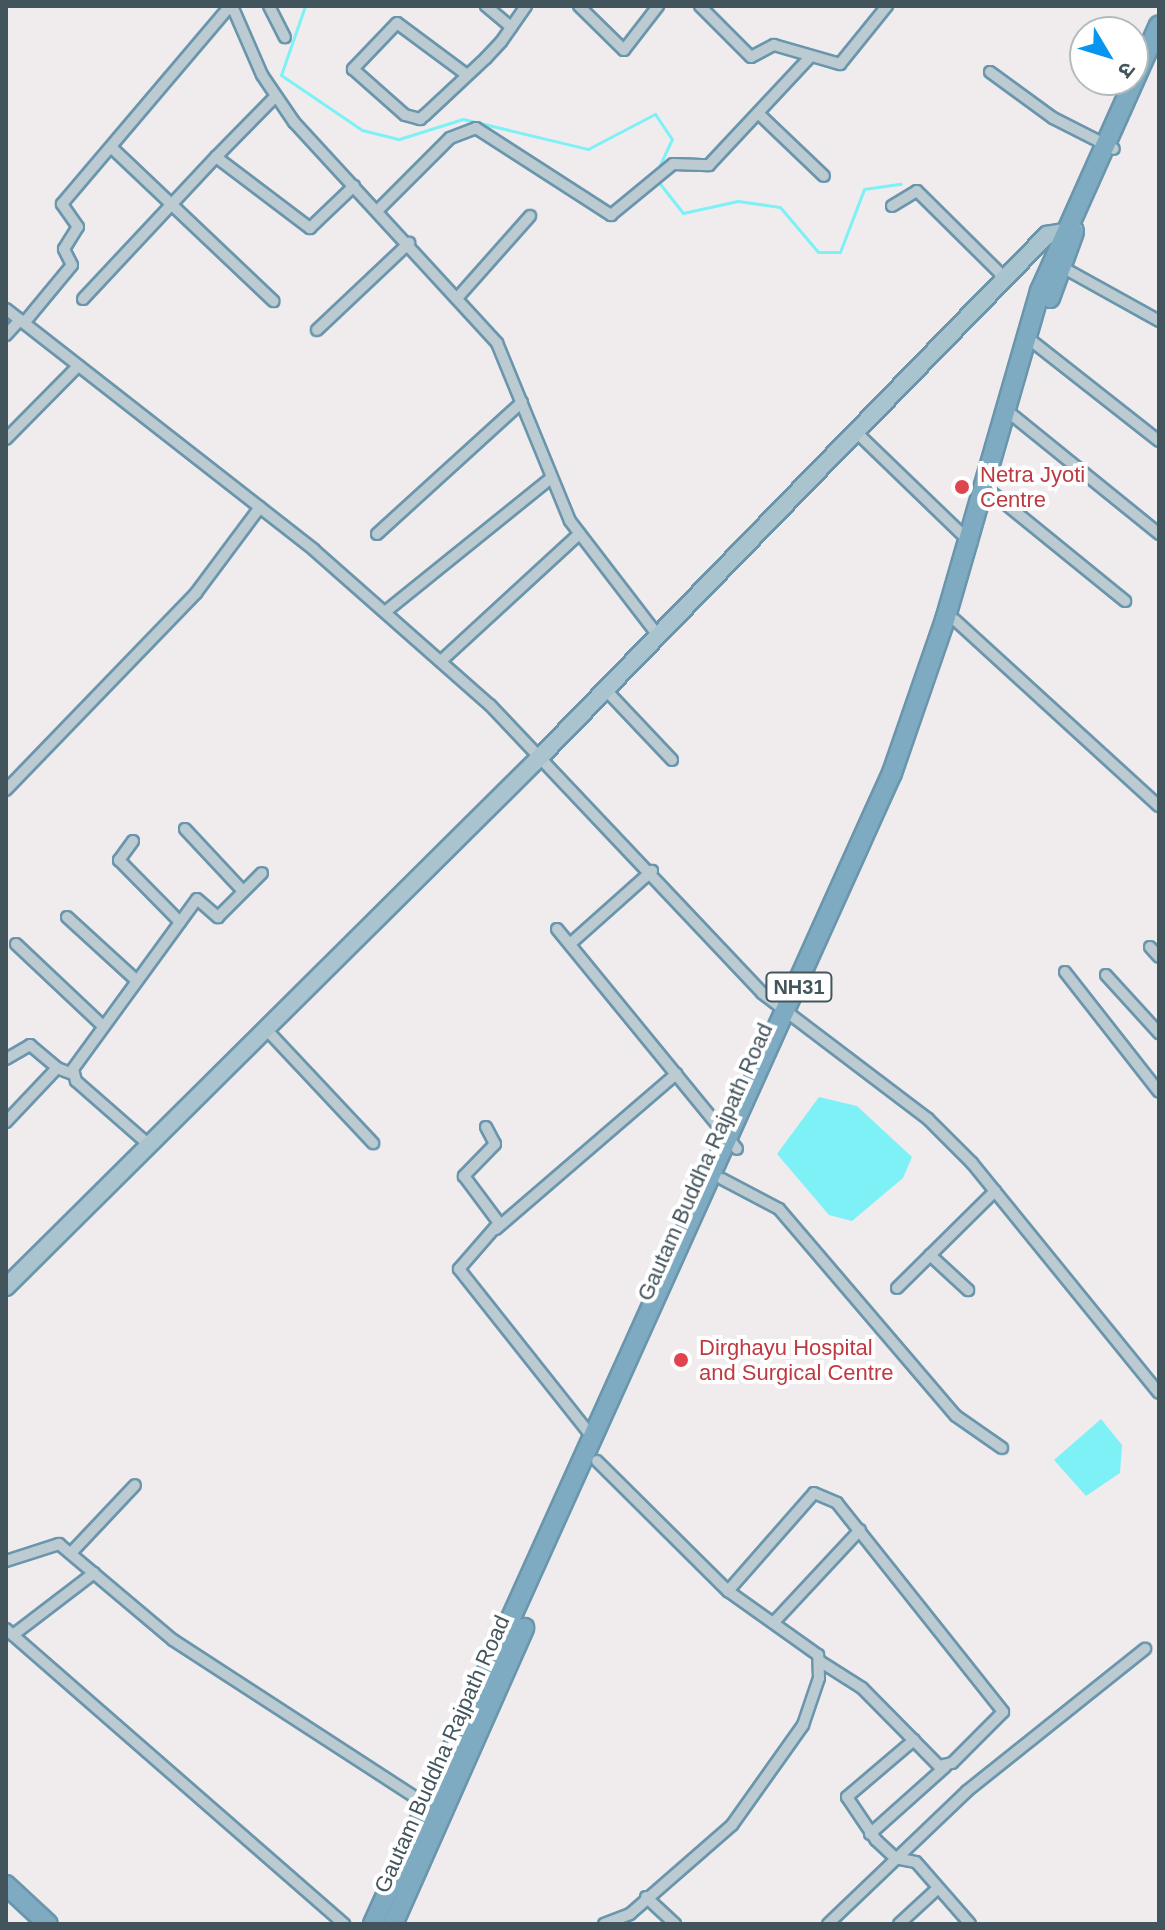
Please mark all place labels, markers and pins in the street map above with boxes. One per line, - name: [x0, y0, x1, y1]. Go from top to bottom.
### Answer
- place label: Netra Jyoti Centre: [980, 461, 1085, 512]
- marker: Netra Jyoti Centre: [951, 476, 973, 498]
- place label: Dirghayu Hospital and Surgical Centre: [699, 1334, 893, 1386]
- marker: Dirghayu Hospital and Surgical Centre: [670, 1349, 692, 1371]

